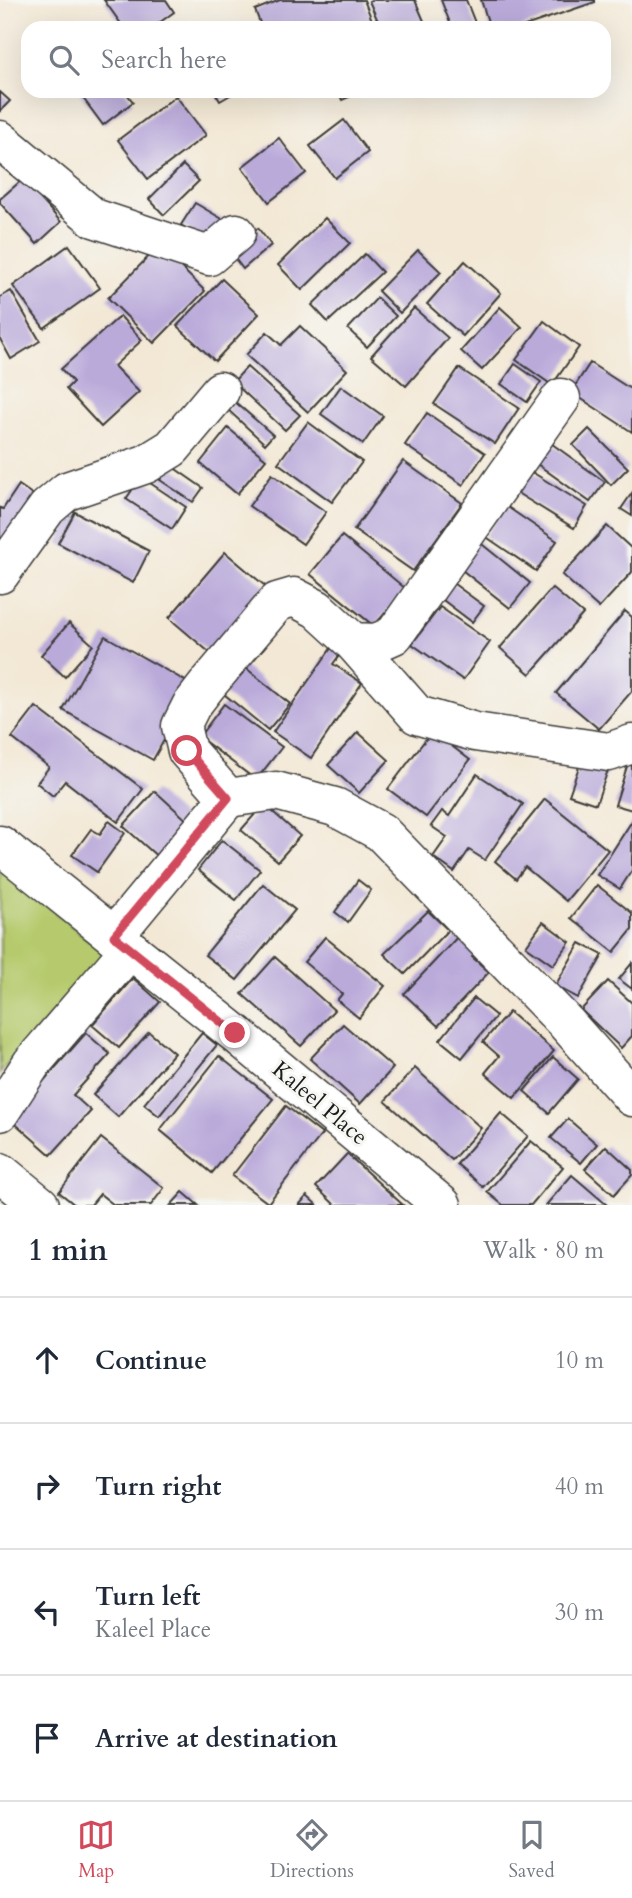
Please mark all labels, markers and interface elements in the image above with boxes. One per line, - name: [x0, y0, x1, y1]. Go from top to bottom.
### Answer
- search box: [21, 21, 611, 98]
- icon: search: [45, 41, 83, 79]
- text: Search here: [101, 42, 227, 77]
- route start: [171, 735, 202, 766]
- route end: [219, 1017, 250, 1048]
- street label: Kaleel Place: [266, 1054, 374, 1152]
- text: 1 min: [28, 1230, 108, 1271]
- text: Walk · 80 m: [483, 1235, 604, 1266]
- icon: ahead: [28, 1341, 66, 1379]
- text: Continue: [95, 1343, 207, 1378]
- text: 10 m: [555, 1345, 604, 1376]
- icon: right: [28, 1467, 66, 1505]
- text: Turn right: [95, 1469, 222, 1504]
- text: 40 m: [555, 1471, 604, 1502]
- text: Turn left: [95, 1579, 200, 1614]
- icon: left: [28, 1593, 66, 1631]
- text: 30 m: [555, 1597, 604, 1628]
- text: Kaleel Place: [95, 1614, 211, 1645]
- icon: arrive: [28, 1719, 66, 1757]
- text: Arrive at destination: [95, 1721, 338, 1756]
- tab: Map: [77, 1816, 115, 1884]
- tab: Directions: [270, 1816, 354, 1884]
- tab: Saved: [509, 1816, 555, 1884]

